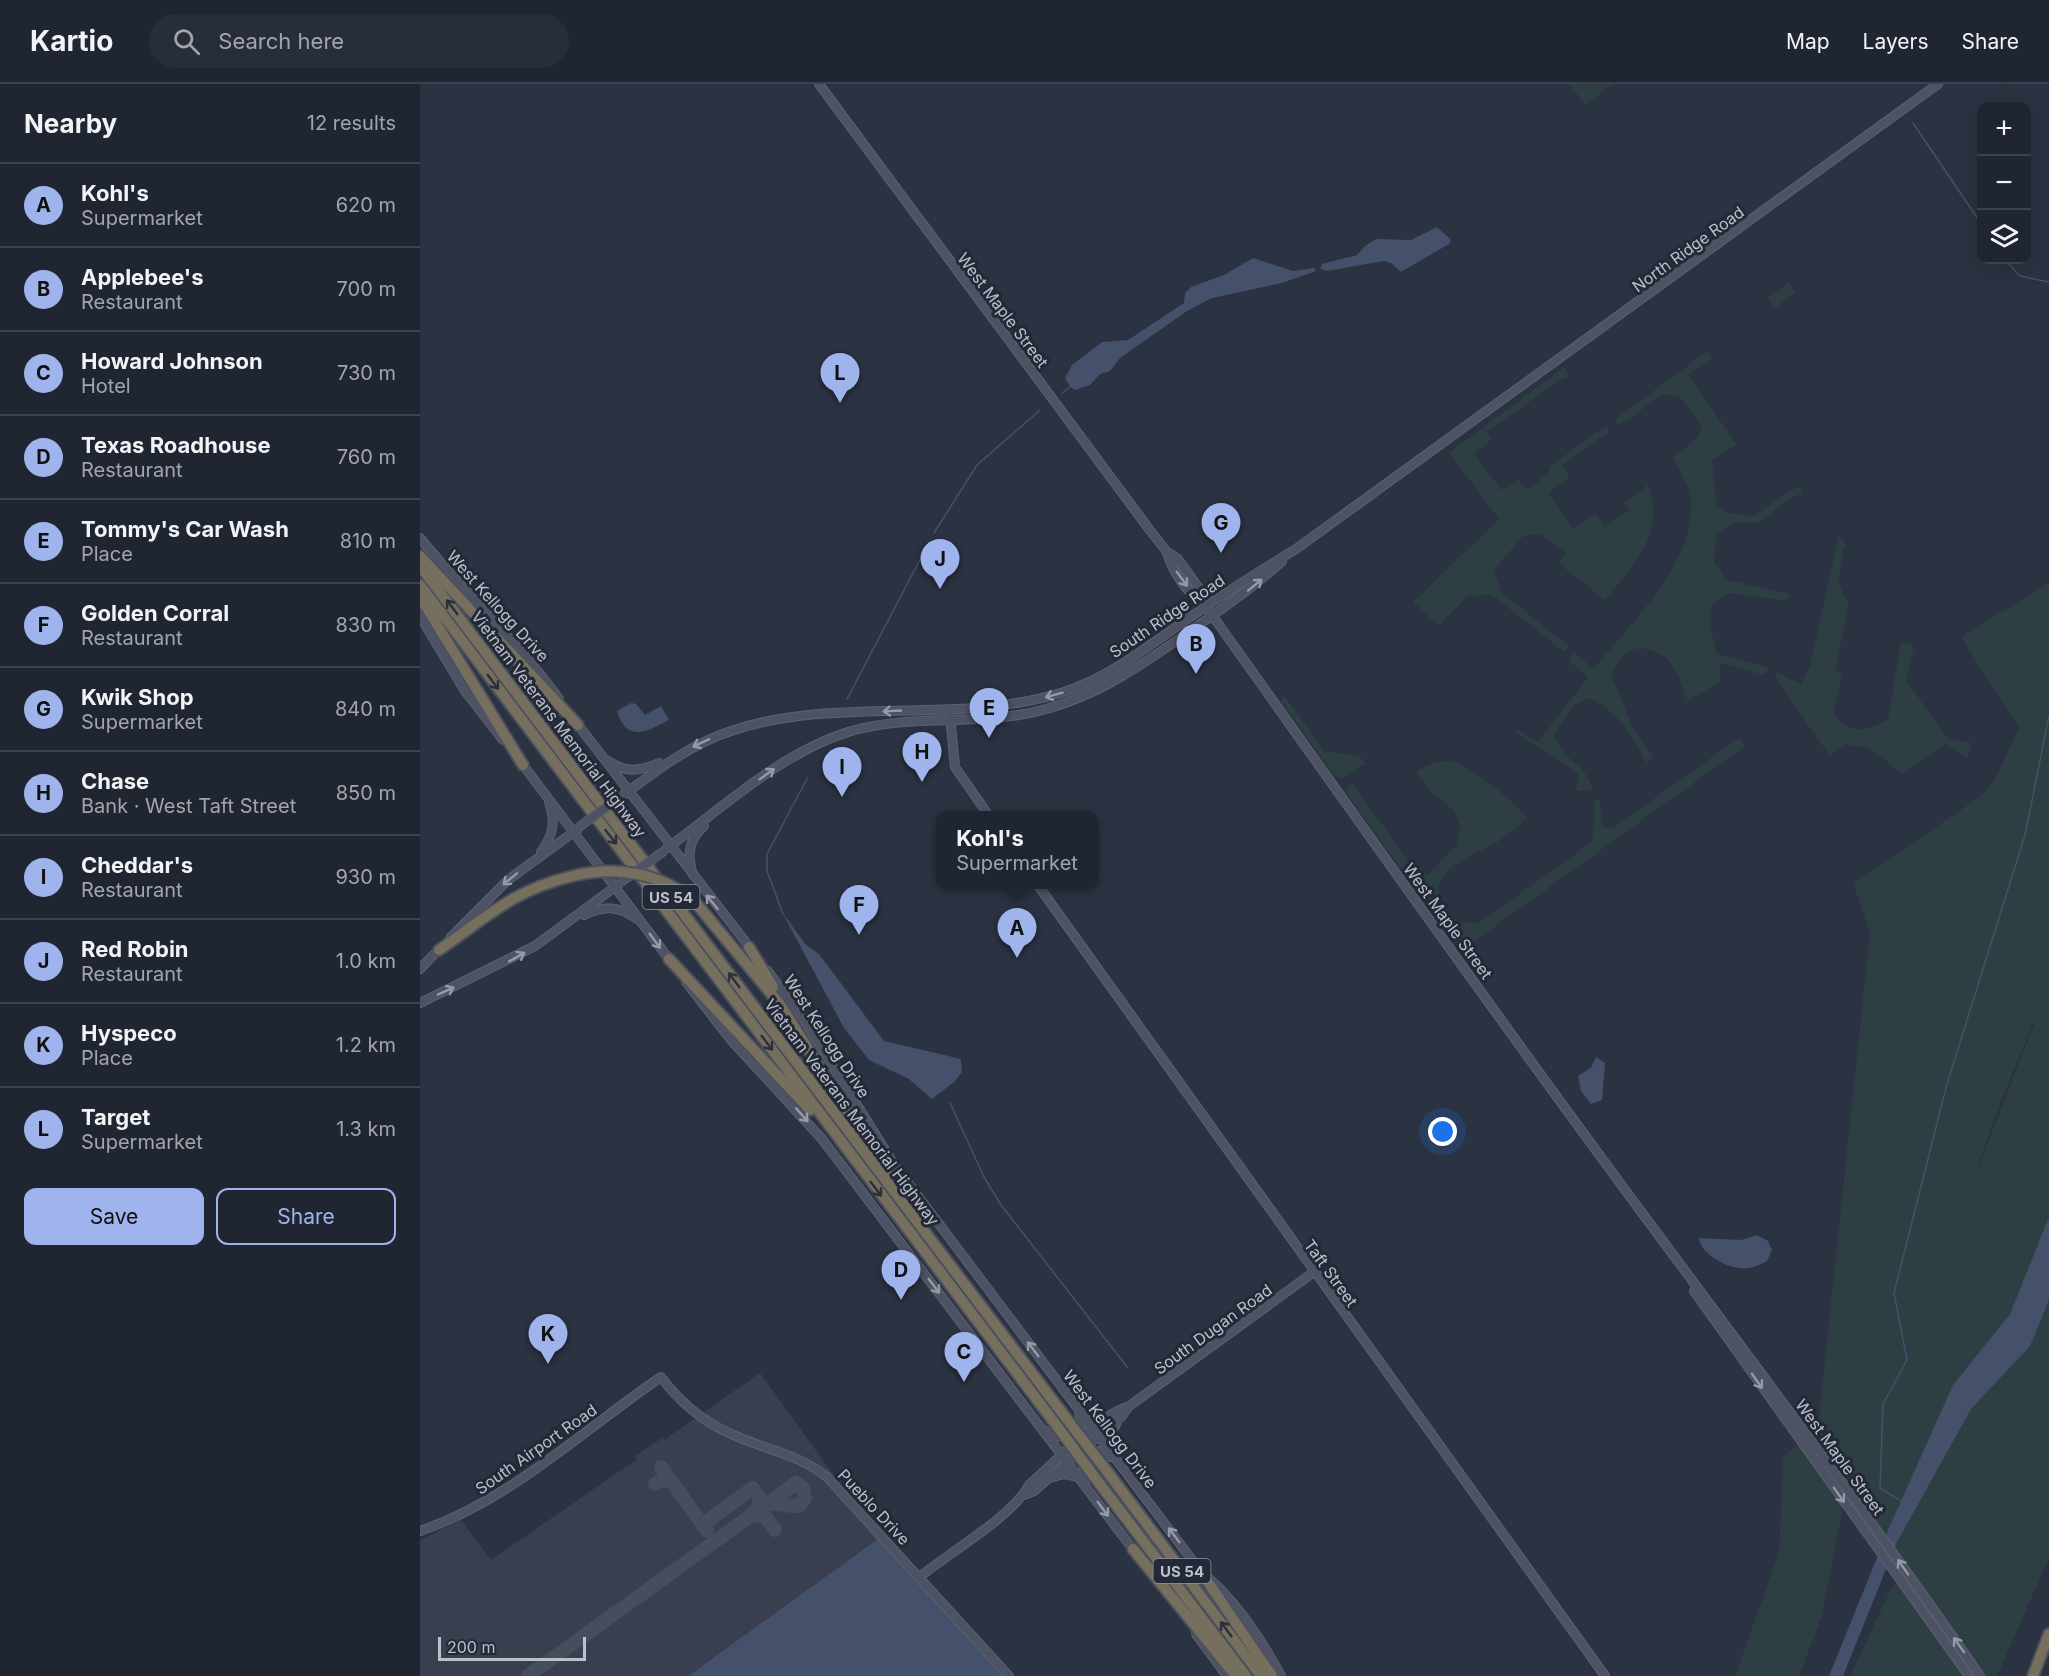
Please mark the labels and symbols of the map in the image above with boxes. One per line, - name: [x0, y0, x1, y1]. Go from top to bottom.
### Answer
- street label: North Ridge Road: [1628, 202, 1748, 296]
- street label: West Maple Street: [953, 249, 1053, 371]
- pin: L: [820, 354, 860, 403]
- pin: G: [1202, 504, 1240, 553]
- pin: J: [920, 540, 960, 589]
- street label: West Kellogg Drive: [443, 546, 553, 666]
- street label: South Ridge Road: [1106, 570, 1228, 662]
- one-way arrow: [1176, 571, 1188, 587]
- one-way arrow: [1247, 578, 1263, 591]
- one-way arrow: [445, 599, 458, 615]
- street label: Vietnam Veterans Memorial Highway: [467, 607, 651, 841]
- pin: B: [1176, 624, 1216, 674]
- one-way arrow: [487, 673, 499, 689]
- pin: E: [970, 688, 1008, 738]
- one-way arrow: [1045, 690, 1064, 701]
- one-way arrow: [882, 706, 902, 717]
- pin: H: [902, 732, 942, 782]
- one-way arrow: [693, 738, 711, 750]
- pin: I: [822, 748, 862, 797]
- one-way arrow: [758, 768, 774, 780]
- one-way arrow: [605, 829, 617, 845]
- street label: West Maple Street: [1399, 859, 1497, 983]
- one-way arrow: [503, 872, 518, 886]
- road number: US 54: [642, 885, 700, 909]
- pin: F: [840, 886, 878, 935]
- one-way arrow: [706, 894, 719, 910]
- pin: A: [998, 908, 1036, 958]
- one-way arrow: [649, 932, 661, 948]
- one-way arrow: [508, 951, 525, 963]
- street label: West Kellogg Drive: [780, 971, 874, 1101]
- one-way arrow: [728, 972, 741, 988]
- one-way arrow: [436, 985, 455, 996]
- street label: Vietnam Veterans Memorial Highway: [760, 995, 944, 1229]
- one-way arrow: [760, 1035, 773, 1051]
- one-way arrow: [795, 1107, 809, 1122]
- your location: [1428, 1117, 1457, 1146]
- one-way arrow: [870, 1180, 883, 1196]
- street label: Taft Street: [1300, 1235, 1362, 1311]
- pin: D: [882, 1250, 920, 1300]
- one-way arrow: [927, 1278, 940, 1294]
- street label: South Dugan Road: [1150, 1280, 1276, 1378]
- pin: K: [528, 1314, 568, 1364]
- pin: C: [944, 1332, 984, 1382]
- one-way arrow: [1026, 1341, 1039, 1357]
- street label: West Kellogg Drive: [1059, 1366, 1161, 1492]
- one-way arrow: [1751, 1372, 1763, 1388]
- street label: West Maple Street: [1791, 1395, 1889, 1519]
- street label: South Airport Road: [471, 1400, 601, 1498]
- street label: Pueblo Drive: [834, 1465, 914, 1549]
- one-way arrow: [1833, 1486, 1845, 1502]
- one-way arrow: [1096, 1501, 1109, 1517]
- one-way arrow: [1168, 1528, 1180, 1544]
- road number: US 54: [1154, 1559, 1210, 1583]
- one-way arrow: [1897, 1559, 1909, 1575]
- one-way arrow: [1220, 1622, 1232, 1638]
- scale bar: [438, 1634, 586, 1662]
- one-way arrow: [1953, 1637, 1965, 1654]

